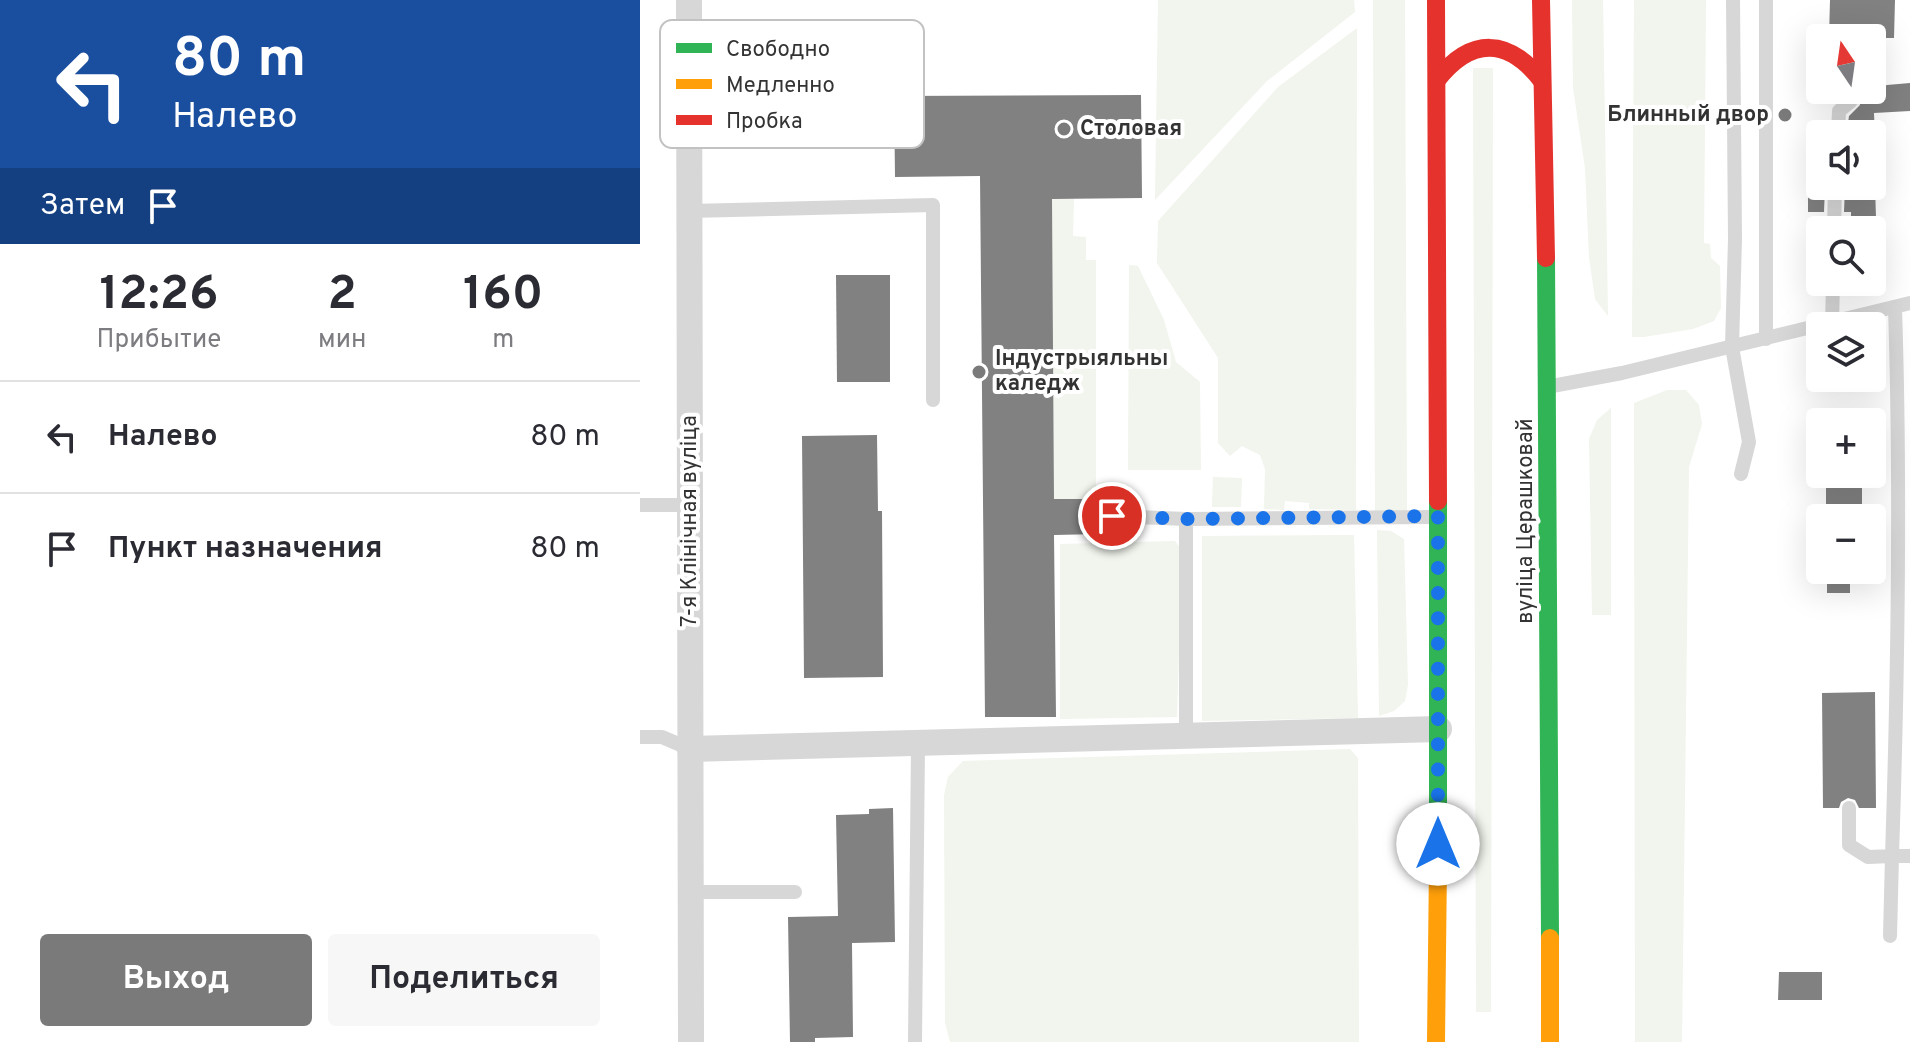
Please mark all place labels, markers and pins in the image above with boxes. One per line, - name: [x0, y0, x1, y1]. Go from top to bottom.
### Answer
- place label: Блинный двор: [1607, 102, 1769, 129]
- marker: Блинный двор: [1776, 106, 1794, 124]
- place label: Столовая: [1080, 116, 1182, 143]
- marker: Столовая: [1055, 120, 1073, 138]
- place label: Індустрыяльны каледж: [995, 346, 1168, 398]
- marker: Індустрыяльны каледж: [970, 363, 988, 381]
- pin: [1078, 482, 1146, 550]

